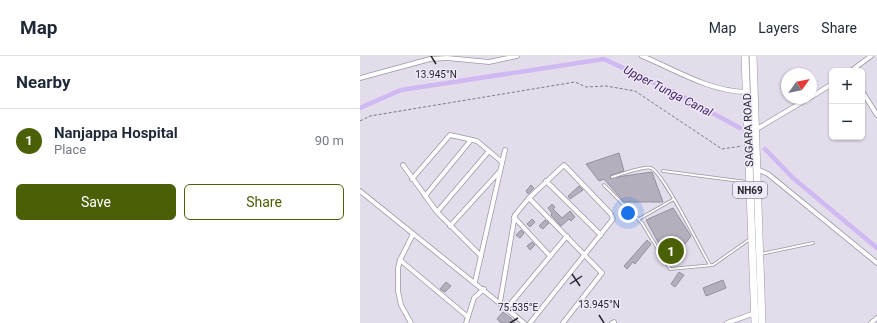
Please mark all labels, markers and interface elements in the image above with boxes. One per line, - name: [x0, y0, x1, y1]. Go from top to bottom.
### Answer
- text: Map: [20, 16, 58, 39]
- text: Map: [709, 20, 736, 36]
- text: Layers: [758, 20, 799, 36]
- text: Share: [821, 20, 857, 36]
- water label: Upper Tunga Canal: [621, 63, 715, 120]
- north arrow: [781, 68, 817, 104]
- map controls: [829, 68, 865, 140]
- button: +: [829, 68, 865, 104]
- text: 13.945°N: [415, 69, 457, 80]
- text: Nearby: [16, 72, 71, 92]
- street label: SAGARA ROAD: [741, 93, 756, 167]
- button: −: [829, 104, 865, 140]
- text: Nanjappa Hospital: [54, 124, 178, 142]
- text: 1: [25, 133, 33, 148]
- text: 90 m: [315, 133, 344, 148]
- text: Place: [54, 142, 86, 157]
- road number: NH69: [733, 182, 767, 198]
- button: Save: [16, 184, 176, 220]
- button: Share: [184, 184, 344, 220]
- your location: [618, 203, 638, 223]
- pin: 1: [658, 236, 684, 266]
- text: 13.945°N: [578, 299, 620, 310]
- text: 75.535°E: [498, 302, 538, 313]

